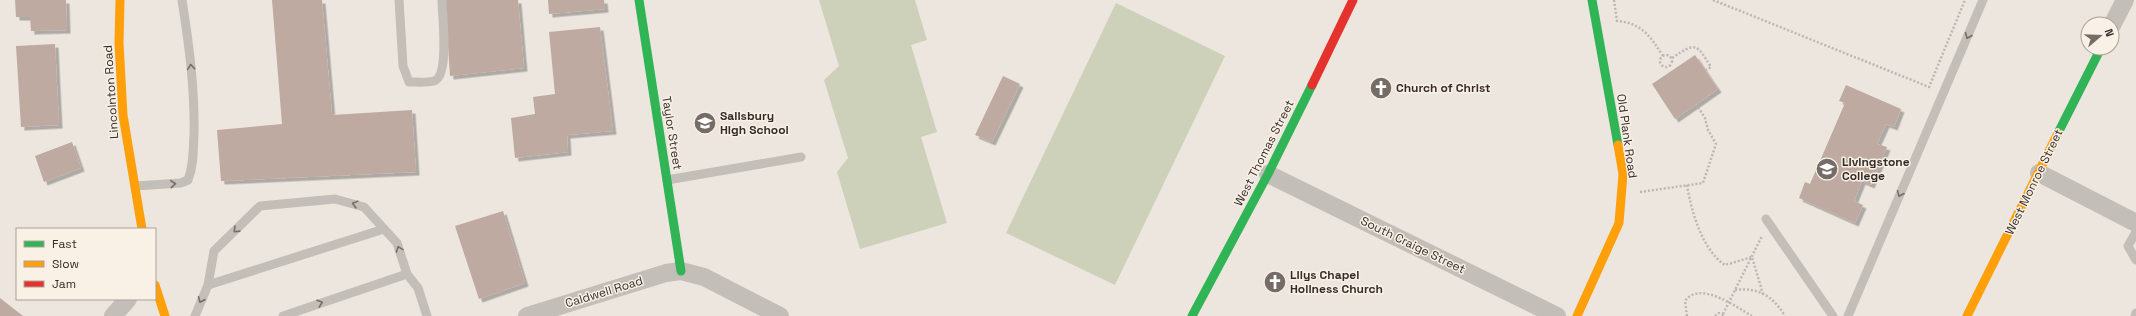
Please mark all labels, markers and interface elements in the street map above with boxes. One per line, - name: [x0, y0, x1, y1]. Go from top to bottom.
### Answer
- north arrow: [2080, 16, 2120, 56]
- text: N: [2102, 27, 2117, 39]
- one-way arrow: [1965, 31, 1973, 39]
- street label: Lincolnton Road: [100, 44, 122, 140]
- one-way arrow: [187, 64, 196, 70]
- church icon: Church of Christ: [1368, 75, 1394, 101]
- place label: Church of Christ: [1396, 80, 1491, 96]
- street label: Old Plank Road: [1613, 93, 1641, 179]
- street label: Taylor Street: [658, 95, 686, 171]
- street label: West Thomas Street: [1230, 97, 1298, 209]
- place label: Salisbury High School: [720, 108, 789, 138]
- school or university icon: Salisbury High School: [692, 110, 718, 136]
- street label: West Monroe Street: [2001, 126, 2067, 238]
- place label: Livingstone College: [1842, 154, 1910, 184]
- school or university icon: Livingstone College: [1814, 156, 1840, 182]
- one-way arrow: [170, 179, 176, 188]
- one-way arrow: [1897, 189, 1905, 197]
- one-way arrow: [352, 201, 358, 209]
- street label: South Craige Street: [1358, 213, 1468, 277]
- one-way arrow: [233, 225, 241, 232]
- legend: [16, 228, 156, 300]
- text: Fast: [52, 236, 77, 252]
- one-way arrow: [395, 246, 404, 253]
- text: Slow: [52, 256, 79, 272]
- place label: Lilys Chapel Holiness Church: [1290, 267, 1383, 297]
- church icon: Lilys Chapel Holiness Church: [1262, 269, 1288, 295]
- street label: Caldwell Road: [563, 273, 645, 311]
- text: Jam: [52, 276, 76, 292]
- one-way arrow: [198, 297, 206, 304]
- one-way arrow: [316, 300, 323, 308]

